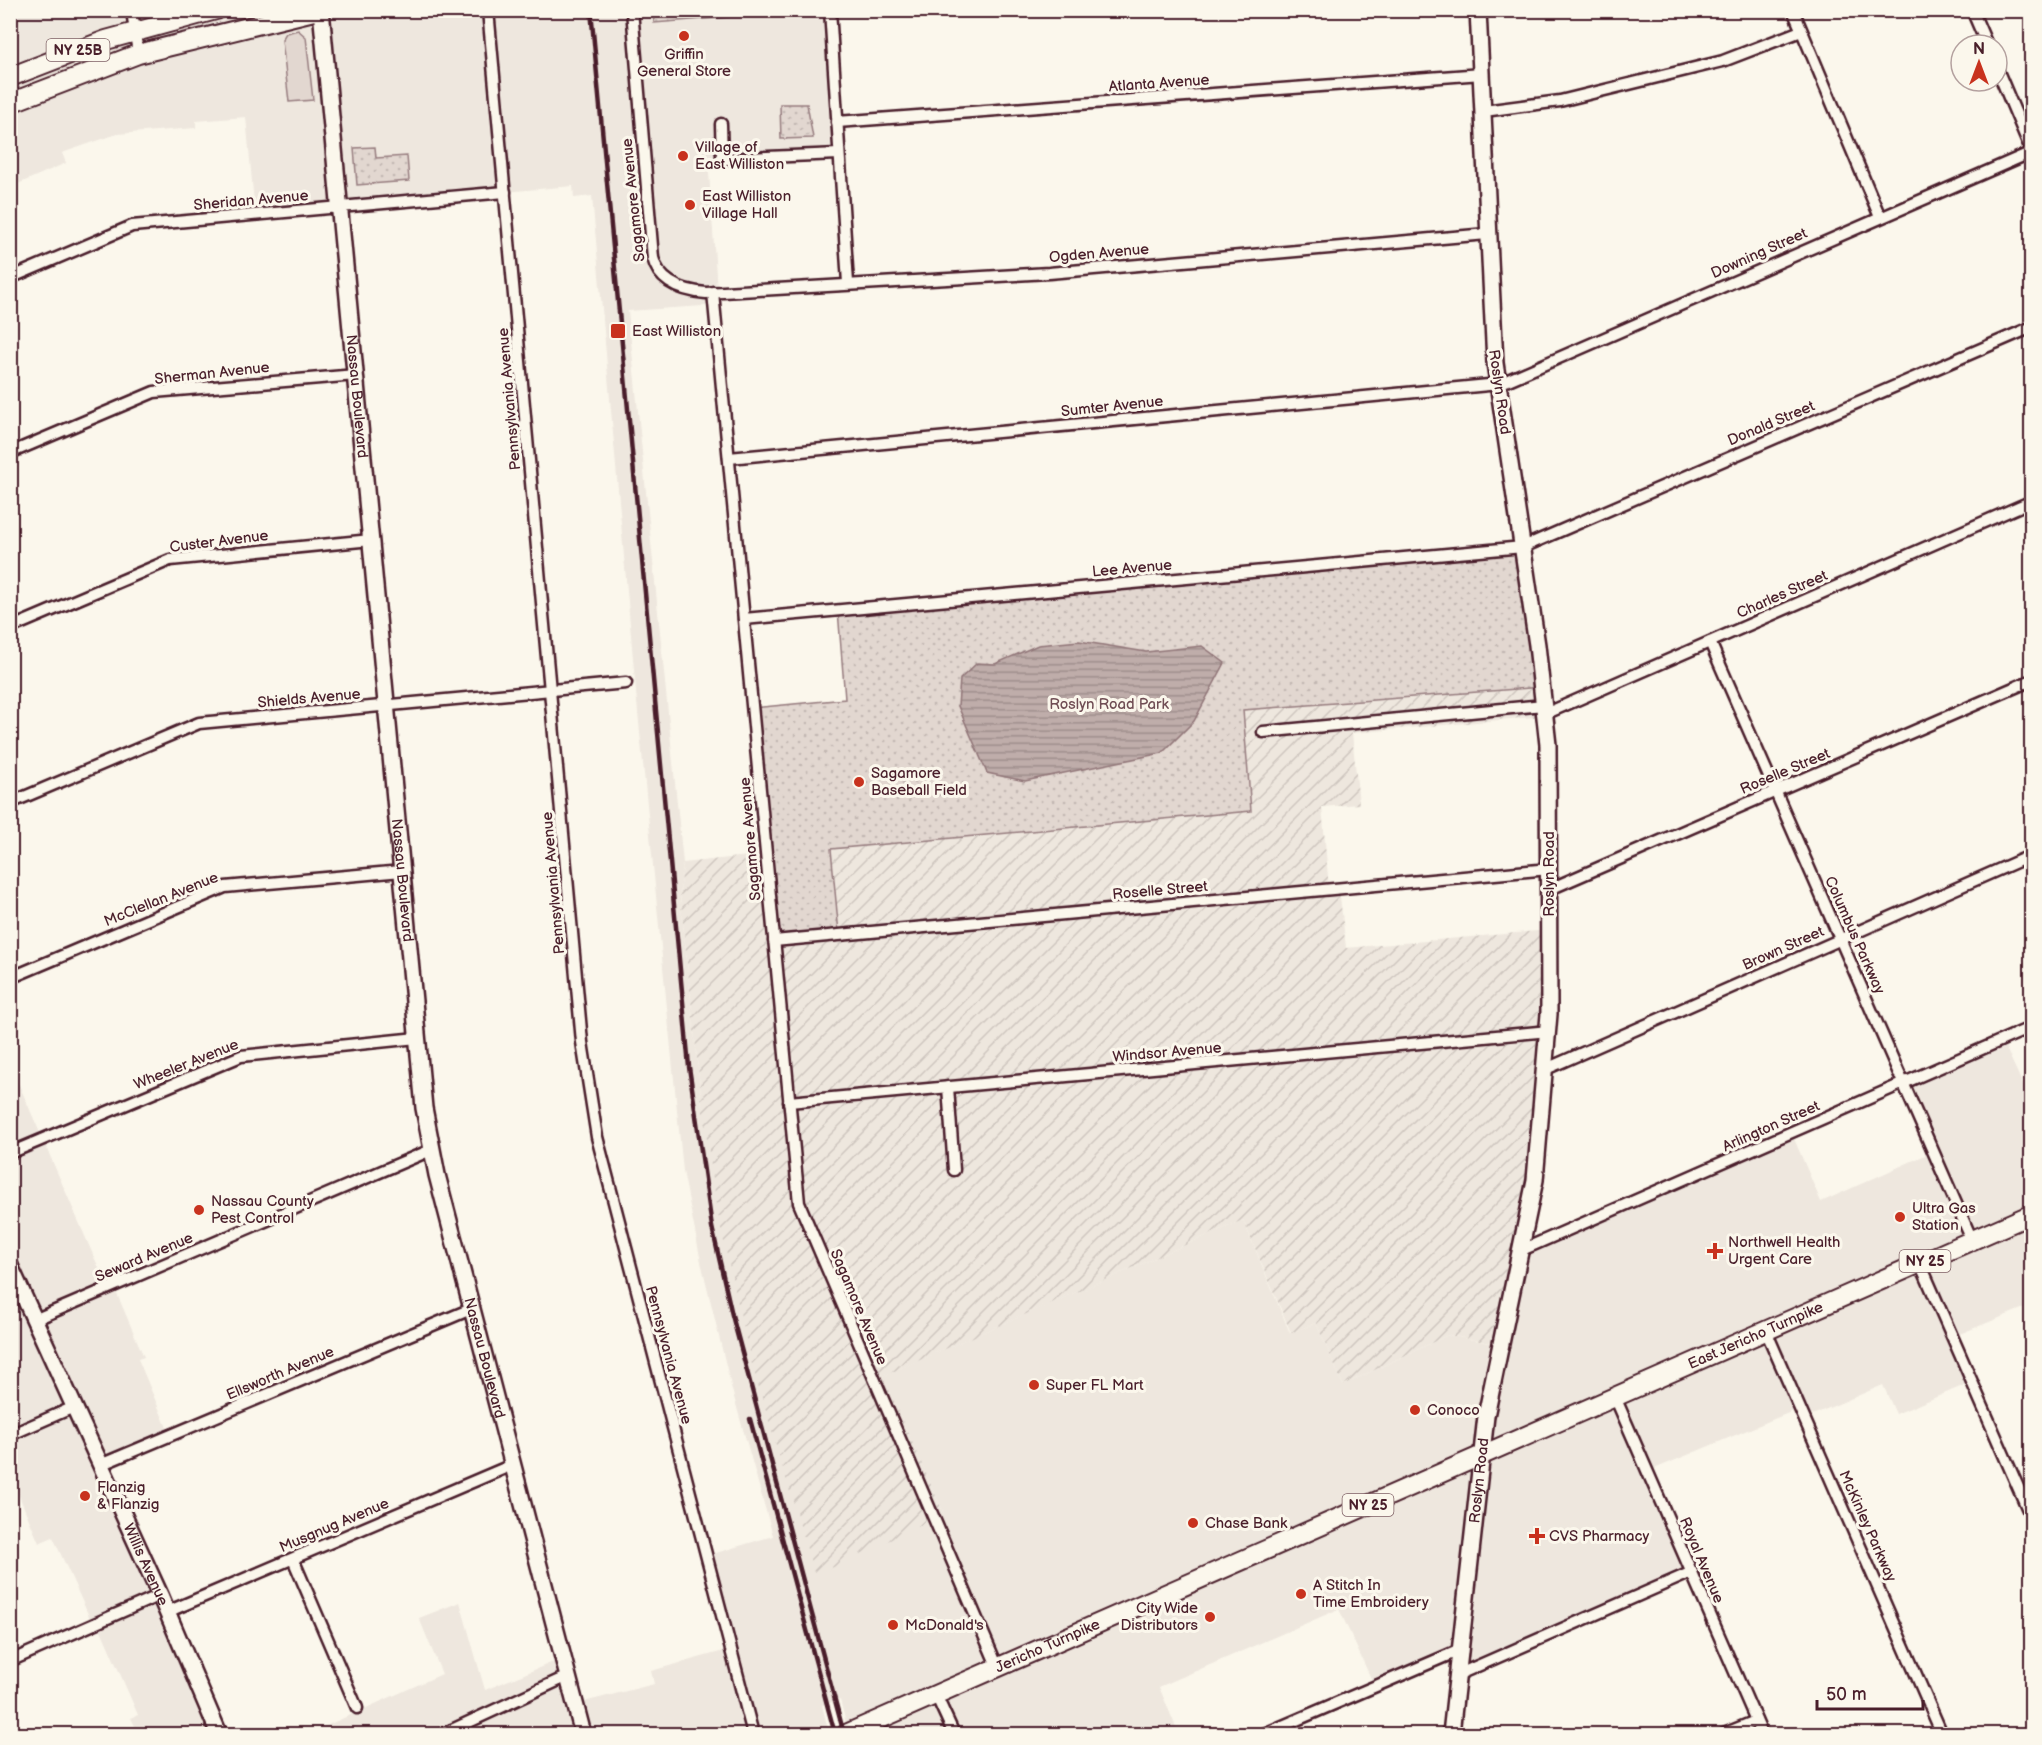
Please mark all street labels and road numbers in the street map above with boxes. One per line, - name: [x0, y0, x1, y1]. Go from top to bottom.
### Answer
- road number: NY 25B: [46, 39, 110, 61]
- street label: Atlanta Avenue: [1108, 70, 1210, 96]
- street label: Sagamore Avenue: [618, 137, 649, 263]
- street label: Sheridan Avenue: [193, 186, 309, 215]
- street label: Downing Street: [1708, 224, 1811, 283]
- street label: Ogden Avenue: [1048, 240, 1150, 267]
- street label: Pennsylvania Avenue: [494, 327, 525, 471]
- street label: Nassau Boulevard: [341, 334, 372, 459]
- street label: Roslyn Road: [1484, 348, 1515, 436]
- street label: Sherman Avenue: [154, 358, 271, 389]
- street label: Sumter Avenue: [1060, 392, 1164, 421]
- street label: Donald Street: [1725, 396, 1818, 450]
- street label: Custer Avenue: [169, 526, 270, 557]
- street label: Lee Avenue: [1091, 556, 1173, 581]
- street label: Charles Street: [1734, 566, 1831, 623]
- street label: Shields Avenue: [257, 685, 361, 712]
- street label: Roselle Street: [1737, 744, 1833, 799]
- street label: Sagamore Avenue: [736, 776, 765, 902]
- street label: Pennsylvania Avenue: [538, 811, 569, 955]
- street label: Nassau Boulevard: [387, 818, 417, 943]
- street label: Roslyn Road: [1540, 831, 1559, 917]
- street label: McClellan Avenue: [101, 868, 221, 931]
- street label: Columbus Parkway: [1820, 873, 1889, 997]
- street label: Roselle Street: [1111, 877, 1209, 904]
- street label: Brown Street: [1739, 922, 1827, 975]
- street label: Wheeler Avenue: [131, 1035, 241, 1094]
- street label: Windsor Avenue: [1112, 1038, 1222, 1067]
- street label: Arlington Street: [1720, 1096, 1823, 1156]
- street label: Seward Avenue: [92, 1228, 196, 1287]
- street label: Sagamore Avenue: [826, 1246, 892, 1368]
- road number: NY 25: [1900, 1250, 1950, 1272]
- street label: Pennsylvania Avenue: [641, 1284, 696, 1427]
- street label: Nassau Boulevard: [459, 1296, 509, 1420]
- street label: East Jericho Turnpike: [1685, 1298, 1826, 1374]
- street label: Ellsworth Avenue: [223, 1342, 337, 1405]
- street label: Roslyn Road: [1465, 1437, 1494, 1524]
- street label: McKinley Parkway: [1835, 1468, 1901, 1585]
- street label: Musgnug Avenue: [277, 1494, 392, 1557]
- road number: NY 25: [1342, 1494, 1394, 1516]
- street label: Royal Avenue: [1675, 1514, 1728, 1606]
- street label: Willis Avenue: [119, 1520, 173, 1609]
- street label: Jericho Turnpike: [993, 1615, 1103, 1677]

